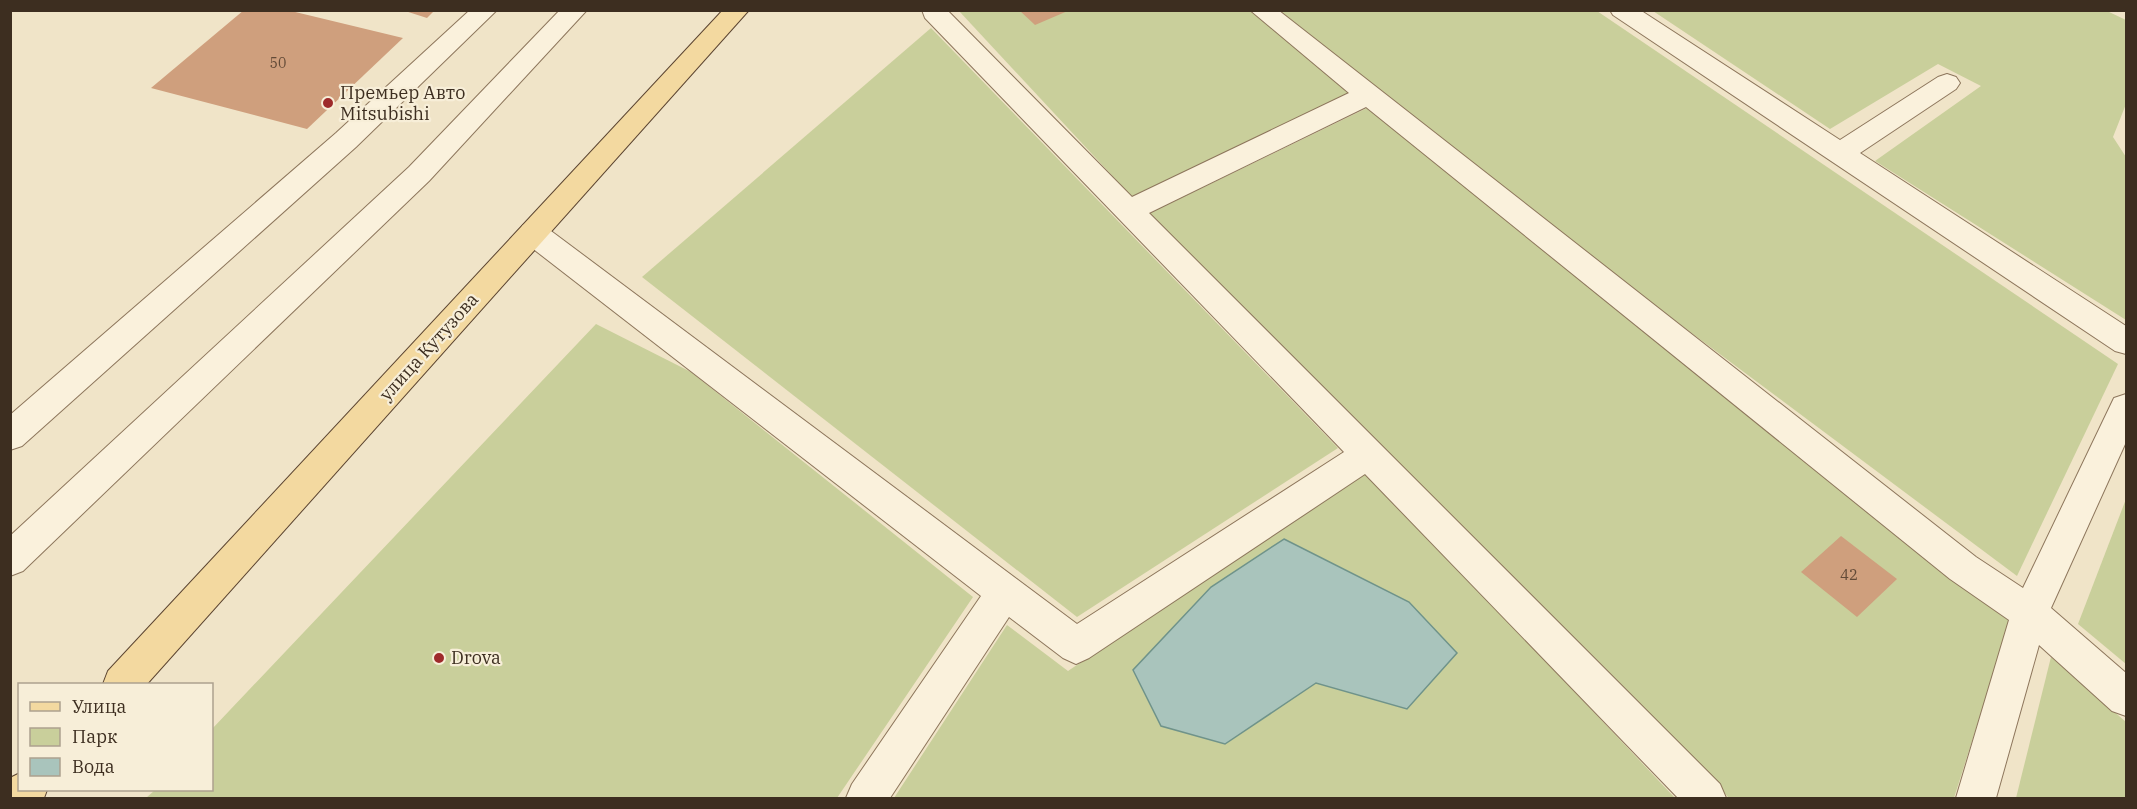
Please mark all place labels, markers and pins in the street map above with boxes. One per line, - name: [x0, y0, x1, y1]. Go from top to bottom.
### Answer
- place label: Премьер Авто Mitsubishi: [340, 81, 465, 125]
- marker: Премьер Авто Mitsubishi: [321, 96, 335, 110]
- place label: Drova: [451, 646, 501, 669]
- marker: Drova: [432, 651, 446, 665]

